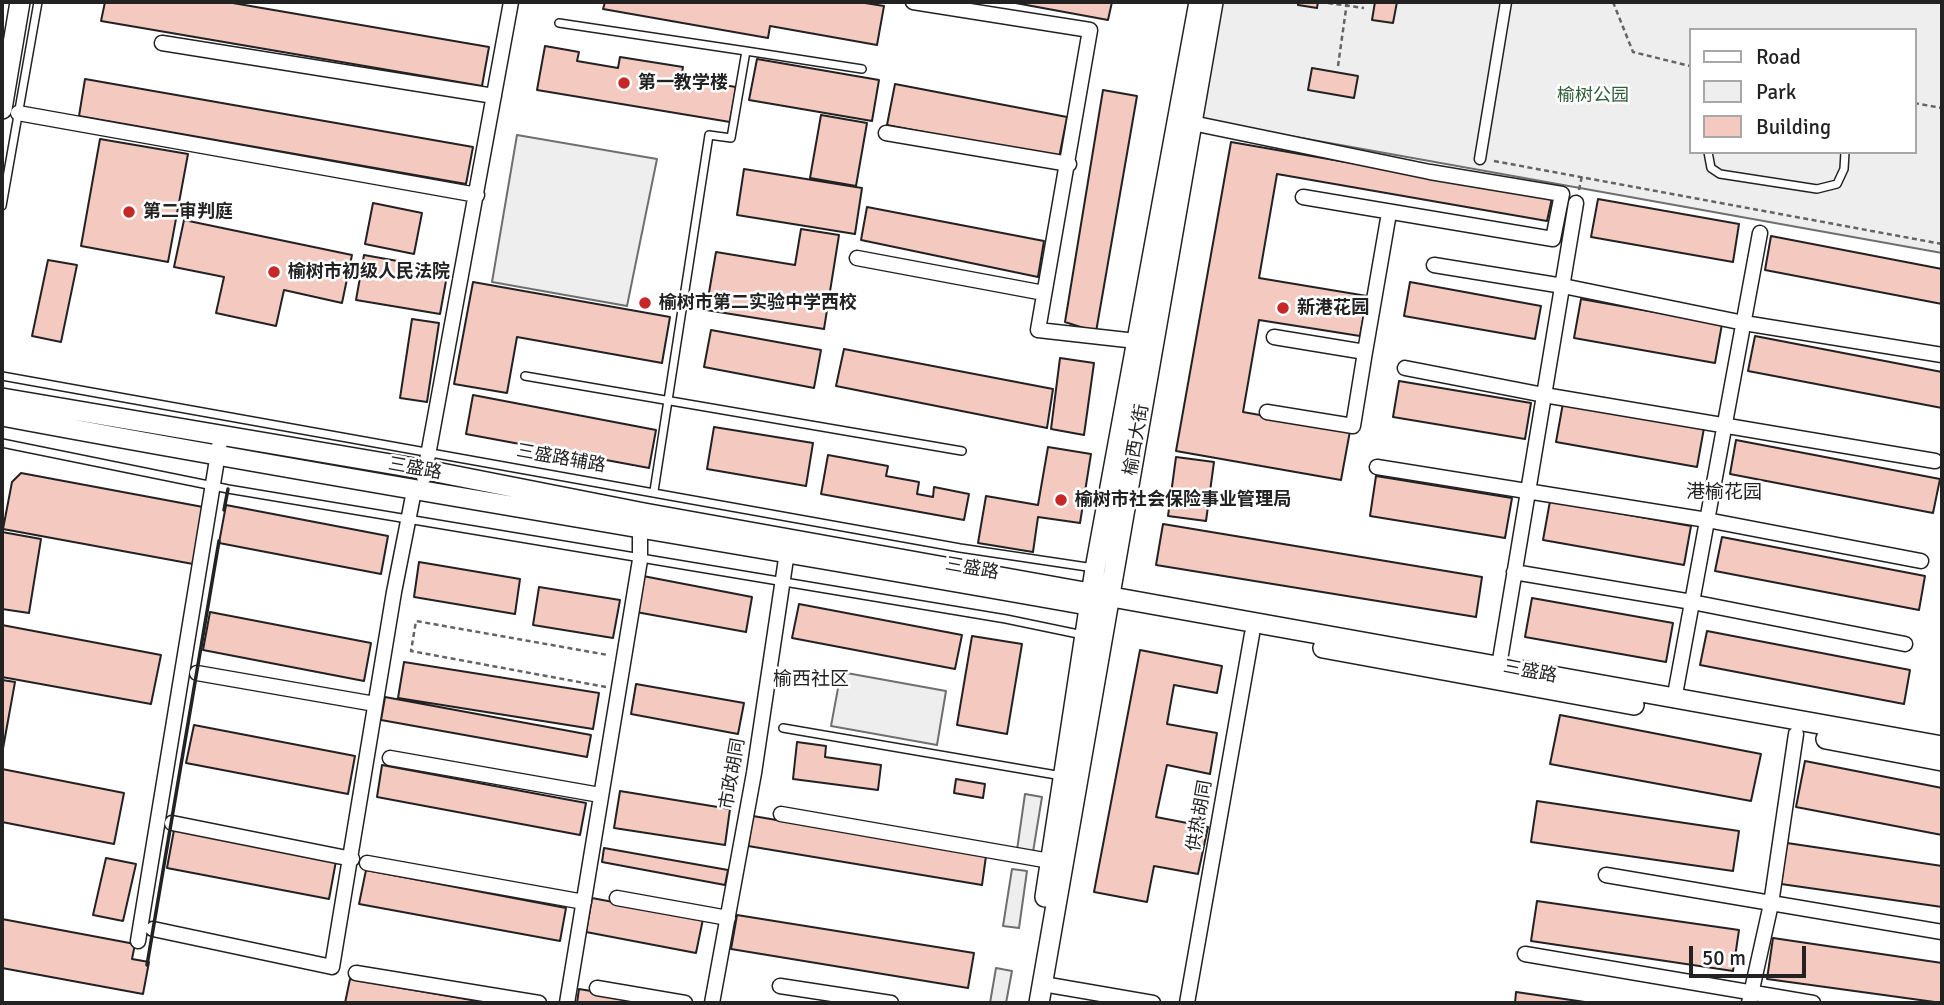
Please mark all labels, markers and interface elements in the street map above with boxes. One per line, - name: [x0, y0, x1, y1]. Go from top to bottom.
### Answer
- legend: [1688, 28, 1916, 154]
- text: Road: [1756, 44, 1801, 70]
- place label: 第一教学楼: [638, 72, 728, 94]
- marker: 第一教学楼: [616, 75, 632, 91]
- text: Park: [1756, 79, 1796, 105]
- park label: 榆树公园: [1557, 85, 1629, 107]
- text: Building: [1756, 114, 1831, 140]
- place label: 第二审判庭: [143, 201, 233, 223]
- marker: 第二审判庭: [121, 204, 137, 220]
- place label: 榆树市初级人民法院: [288, 261, 450, 283]
- marker: 榆树市初级人民法院: [266, 264, 282, 280]
- place label: 榆树市第二实验中学西校: [659, 292, 857, 314]
- marker: 榆树市第二实验中学西校: [637, 295, 653, 311]
- place label: 新港花园: [1297, 297, 1369, 319]
- marker: 新港花园: [1275, 300, 1291, 316]
- street label: 榆西大街: [1120, 403, 1154, 477]
- street label: 三盛路辅路: [515, 441, 607, 477]
- street label: 三盛路: [387, 454, 443, 484]
- district label: 港榆花园: [1686, 482, 1762, 504]
- place label: 榆树市社会保险事业管理局: [1075, 489, 1291, 511]
- marker: 榆树市社会保险事业管理局: [1053, 492, 1069, 508]
- street label: 三盛路: [944, 554, 1000, 584]
- street label: 三盛路: [1501, 656, 1559, 688]
- district label: 榆西社区: [773, 669, 849, 691]
- street label: 市政胡同: [716, 737, 750, 811]
- street label: 供热胡同: [1183, 779, 1217, 853]
- scale bar: [1692, 932, 1809, 976]
- text: 50 m: [1702, 945, 1746, 971]

